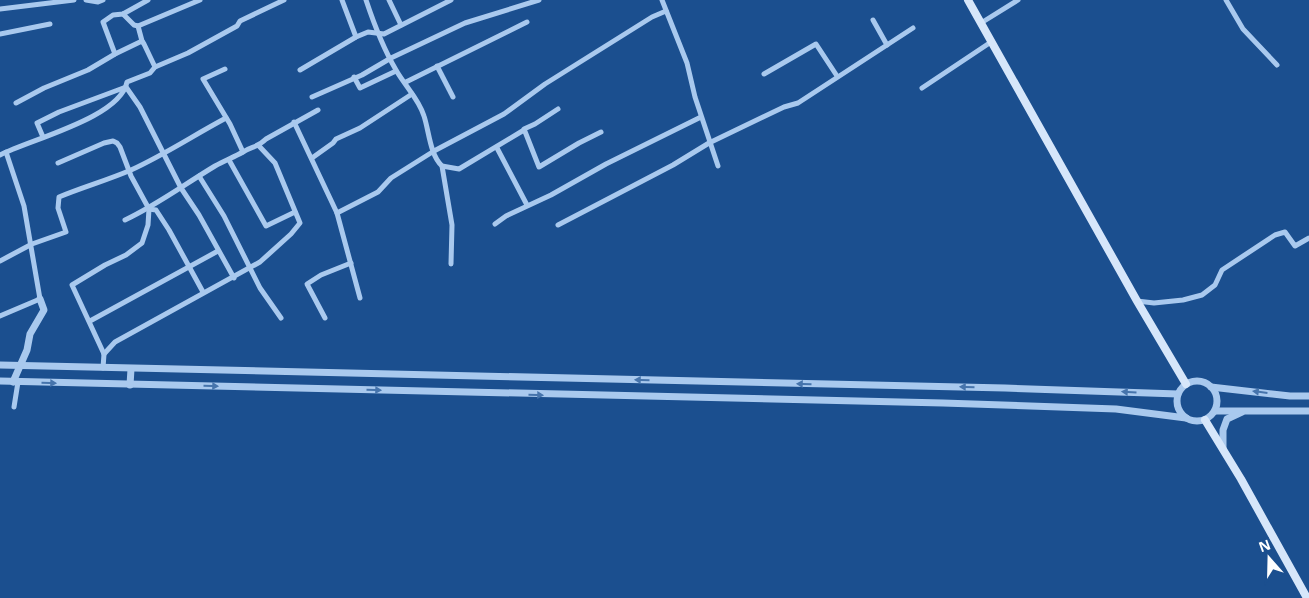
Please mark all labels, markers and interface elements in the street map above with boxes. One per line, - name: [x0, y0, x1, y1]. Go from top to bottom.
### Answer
- one-way arrow: [634, 376, 650, 384]
- one-way arrow: [41, 379, 57, 387]
- one-way arrow: [796, 380, 812, 388]
- one-way arrow: [203, 382, 219, 390]
- one-way arrow: [959, 383, 975, 391]
- one-way arrow: [366, 386, 382, 394]
- one-way arrow: [1121, 387, 1137, 395]
- one-way arrow: [1252, 388, 1268, 396]
- one-way arrow: [528, 391, 544, 399]
- north arrow: [1244, 533, 1294, 583]
- text: N: [1256, 534, 1273, 556]

